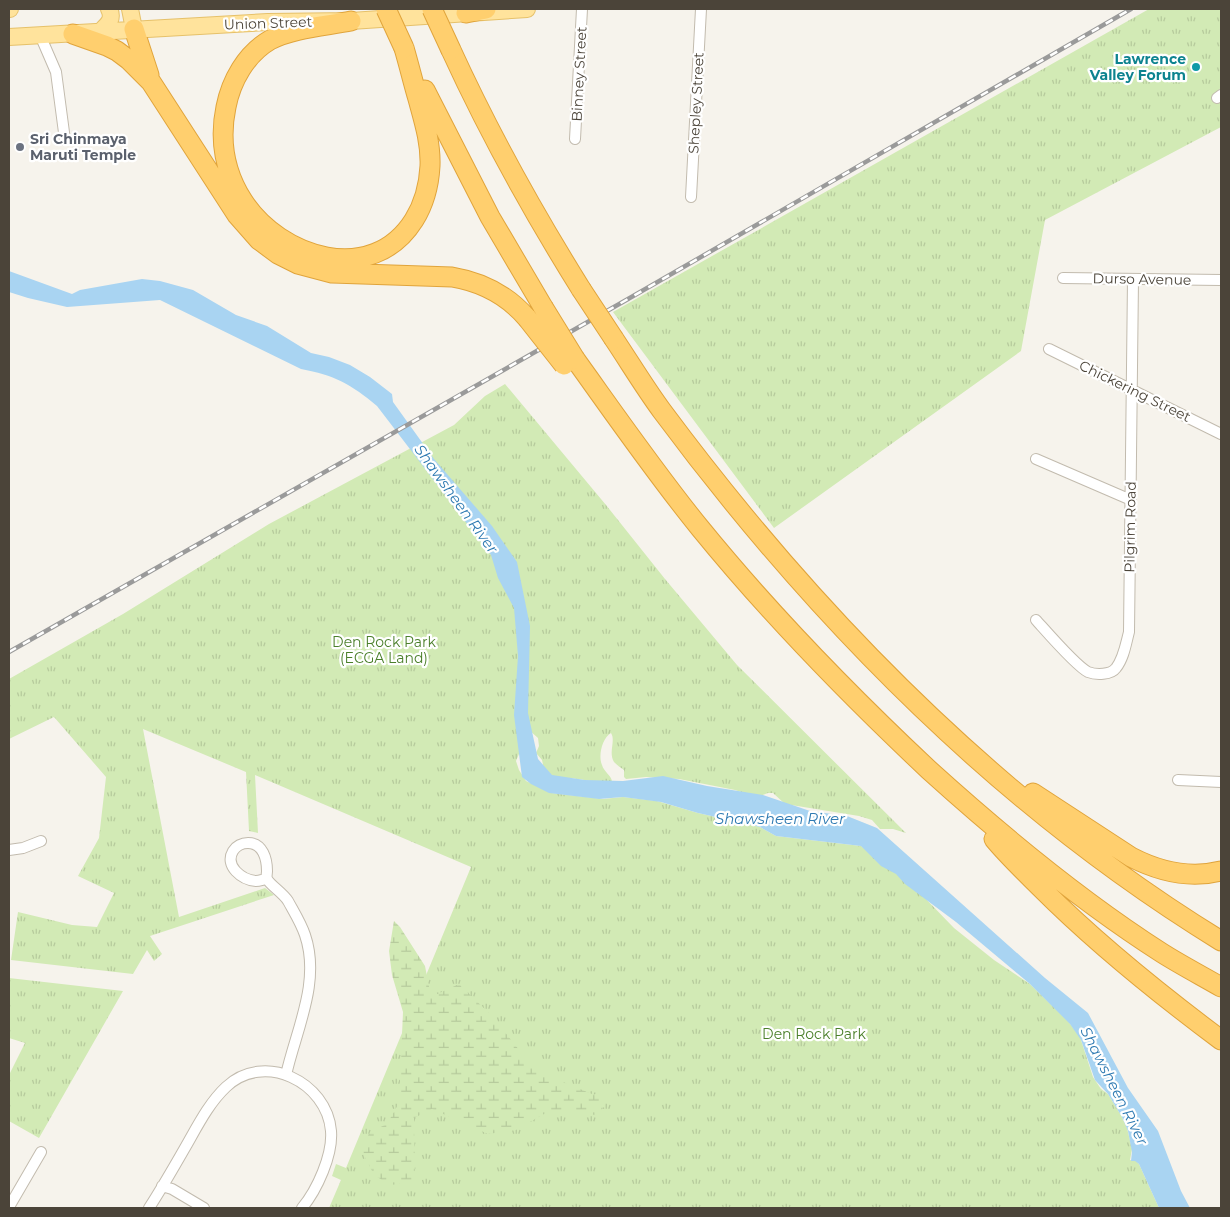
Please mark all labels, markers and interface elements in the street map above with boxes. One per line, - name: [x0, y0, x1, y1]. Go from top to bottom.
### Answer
- street label: Union Street: [223, 12, 313, 34]
- street label: Binney Street: [568, 26, 590, 122]
- place label: Lawrence Valley Forum: [1089, 50, 1186, 84]
- street label: Shepley Street: [684, 51, 708, 154]
- marker: Lawrence Valley Forum: [1190, 61, 1202, 73]
- place label: Sri Chinmaya Maruti Temple: [30, 130, 136, 164]
- marker: Sri Chinmaya Maruti Temple: [14, 141, 26, 153]
- street label: Durso Avenue: [1093, 269, 1191, 289]
- street label: Chickering Street: [1076, 356, 1194, 426]
- water label: Shawsheen River: [410, 440, 503, 558]
- street label: Pilgrim Road: [1120, 481, 1140, 573]
- park label: Den Rock Park (ECGA Land): [332, 633, 437, 667]
- water label: Shawsheen River: [715, 809, 846, 828]
- water label: Shawsheen River: [1076, 1023, 1153, 1149]
- park label: Den Rock Park: [762, 1025, 867, 1043]

